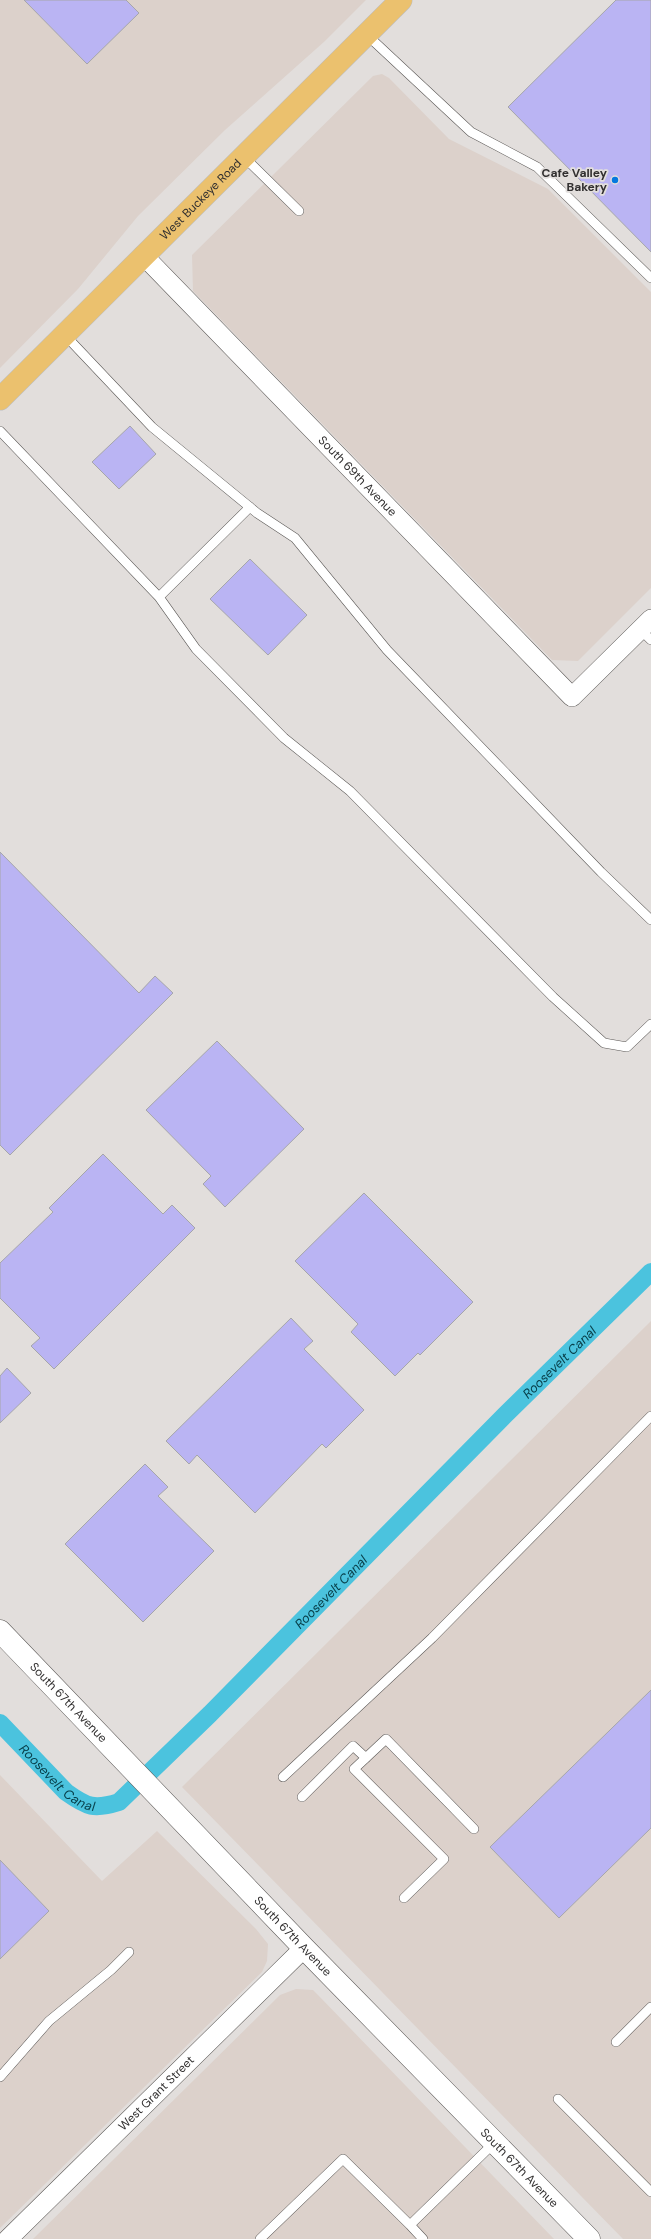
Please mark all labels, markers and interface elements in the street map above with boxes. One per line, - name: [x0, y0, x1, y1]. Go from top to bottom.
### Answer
- street label: West Buckeye Road: [156, 155, 245, 243]
- place label: Cafe Valley Bakery: [542, 165, 608, 195]
- marker: Cafe Valley Bakery: [610, 175, 620, 185]
- street label: South 69th Avenue: [315, 432, 400, 520]
- water label: Roosevelt Canal: [519, 1322, 601, 1402]
- water label: Roosevelt Canal: [291, 1551, 372, 1632]
- street label: South 67th Avenue: [26, 1659, 111, 1746]
- water label: Roosevelt Canal: [15, 1740, 97, 1815]
- street label: South 67th Avenue: [251, 1893, 335, 1980]
- street label: West Grant Street: [115, 2052, 198, 2134]
- street label: South 67th Avenue: [477, 2125, 562, 2211]

